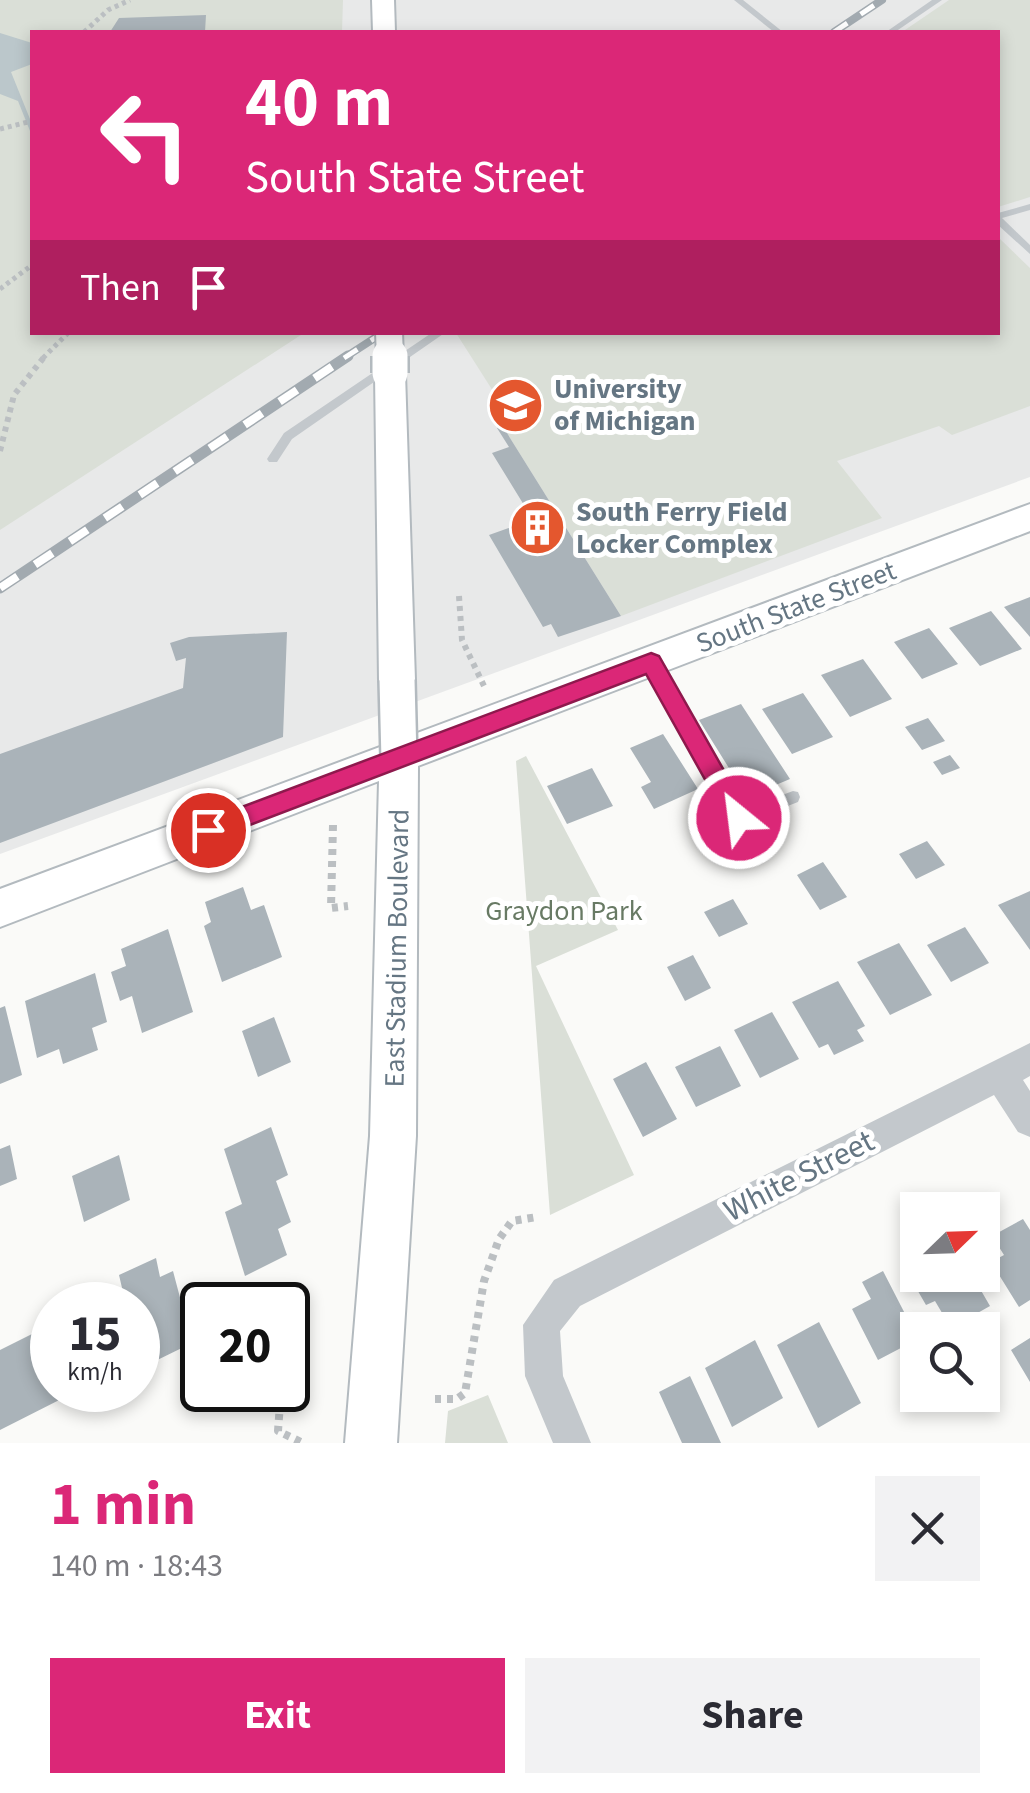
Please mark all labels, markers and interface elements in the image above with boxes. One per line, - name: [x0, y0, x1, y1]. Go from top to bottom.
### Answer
- text: 40 m: [245, 53, 393, 153]
- icon: left: [80, 70, 210, 200]
- text: South State Street: [245, 146, 585, 210]
- icon: arrive: [181, 260, 236, 315]
- text: Then: [80, 261, 161, 315]
- place label: University of Michigan: [554, 369, 696, 441]
- school or university icon: University of Michigan: [485, 375, 545, 435]
- place label: South Ferry Field Locker Complex: [576, 492, 788, 564]
- building icon: South Ferry Field Locker Complex: [507, 498, 567, 558]
- street label: South State Street: [690, 550, 902, 664]
- position arrow: [687, 766, 791, 870]
- pin: [166, 788, 251, 873]
- icon: arrive: [181, 803, 236, 858]
- street label: East Stadium Boulevard: [375, 808, 419, 1088]
- park label: Graydon Park: [485, 891, 643, 931]
- street label: White Street: [716, 1118, 882, 1234]
- north arrow: [900, 1192, 1000, 1292]
- map controls: [900, 1192, 1000, 1412]
- speed limit sign: 20: [180, 1282, 310, 1412]
- text: 15: [69, 1299, 121, 1370]
- button: search: [900, 1312, 1000, 1412]
- text: km/h: [67, 1354, 123, 1390]
- text: 1 min: [50, 1463, 196, 1548]
- button: close: [875, 1476, 980, 1581]
- text: 140 m · 18:43: [50, 1543, 223, 1589]
- button: Exit: [50, 1658, 505, 1773]
- button: Share: [525, 1658, 980, 1773]

